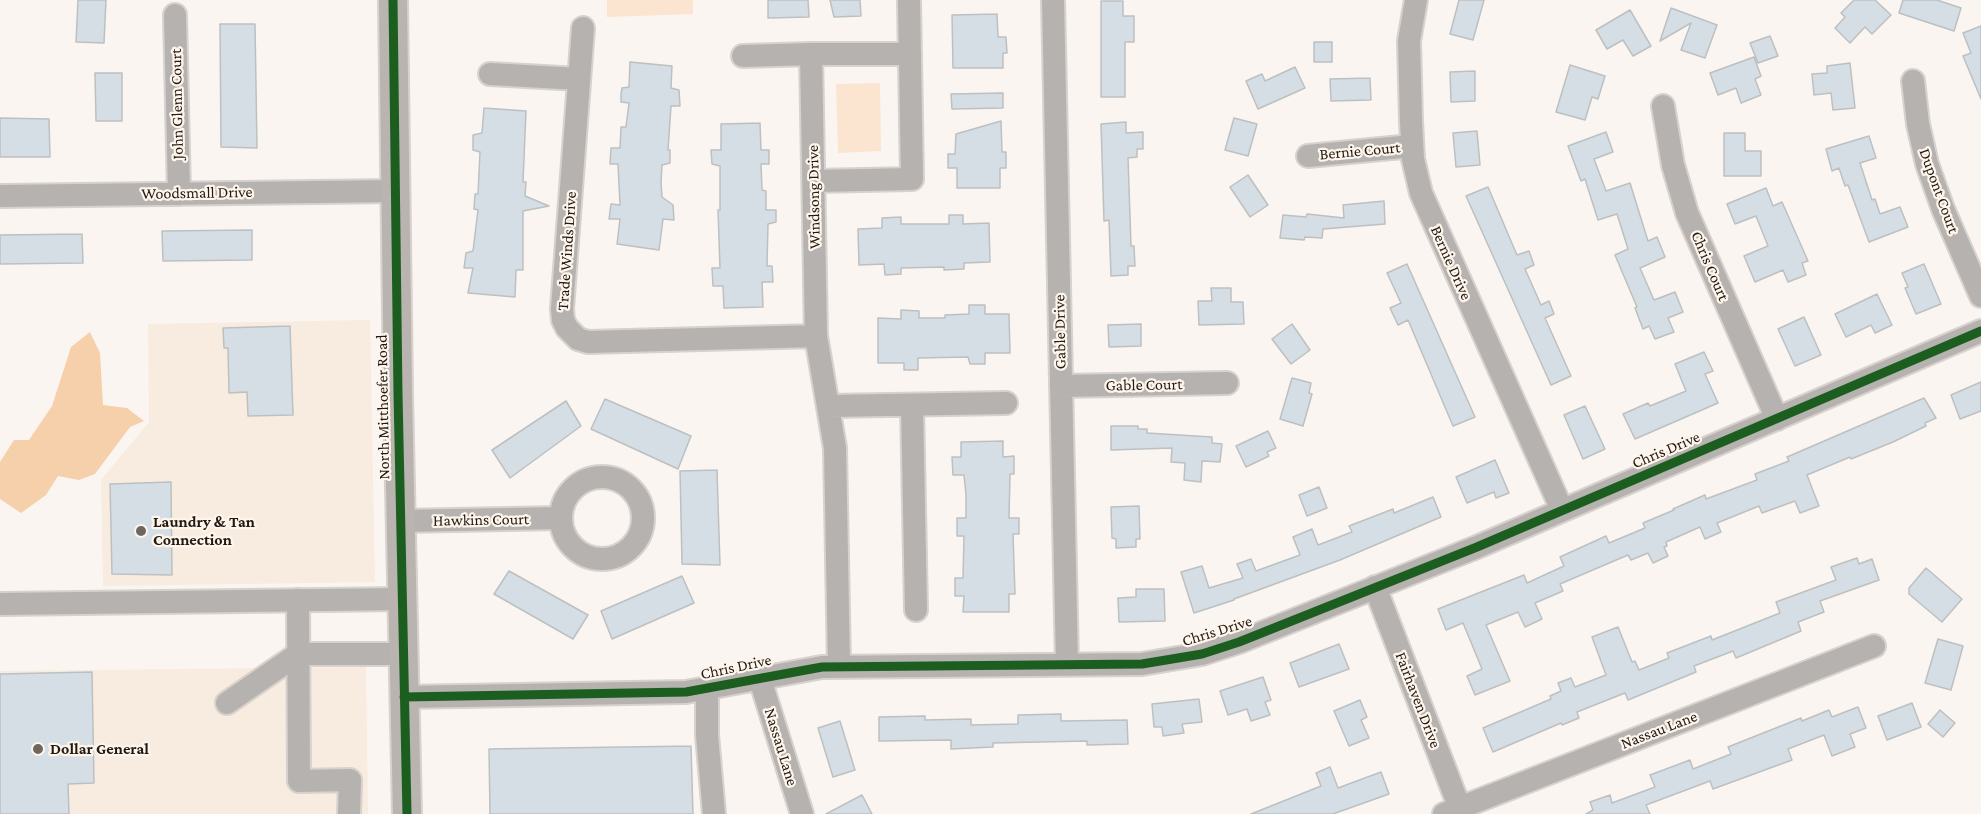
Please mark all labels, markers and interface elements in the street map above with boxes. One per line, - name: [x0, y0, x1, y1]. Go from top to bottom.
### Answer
- street label: John Glenn Court: [166, 48, 188, 160]
- street label: Bernie Court: [1319, 138, 1401, 164]
- street label: Windsong Drive: [803, 145, 825, 249]
- street label: Dupont Court: [1915, 146, 1963, 236]
- street label: Woodsmall Drive: [141, 182, 253, 204]
- street label: Trade Winds Drive: [553, 191, 581, 311]
- street label: Bernie Drive: [1426, 223, 1476, 303]
- street label: Chris Court: [1687, 228, 1733, 304]
- street label: Gable Drive: [1050, 294, 1070, 370]
- street label: North Mitthoefer Road: [372, 334, 394, 480]
- street label: Gable Court: [1105, 375, 1183, 395]
- street label: Chris Drive: [1629, 427, 1703, 473]
- street label: Hawkins Court: [433, 510, 529, 530]
- place label: Laundry & Tan Connection: [153, 512, 255, 550]
- marker: Laundry & Tan Connection: [134, 524, 148, 538]
- street label: Chris Drive: [1180, 611, 1254, 651]
- street label: Fairhaven Drive: [1391, 649, 1445, 751]
- street label: Chris Drive: [699, 650, 773, 684]
- street label: Nassau Lane: [760, 706, 802, 788]
- street label: Nassau Lane: [1618, 707, 1700, 753]
- place label: Dollar General: [50, 739, 149, 759]
- marker: Dollar General: [31, 742, 45, 756]

